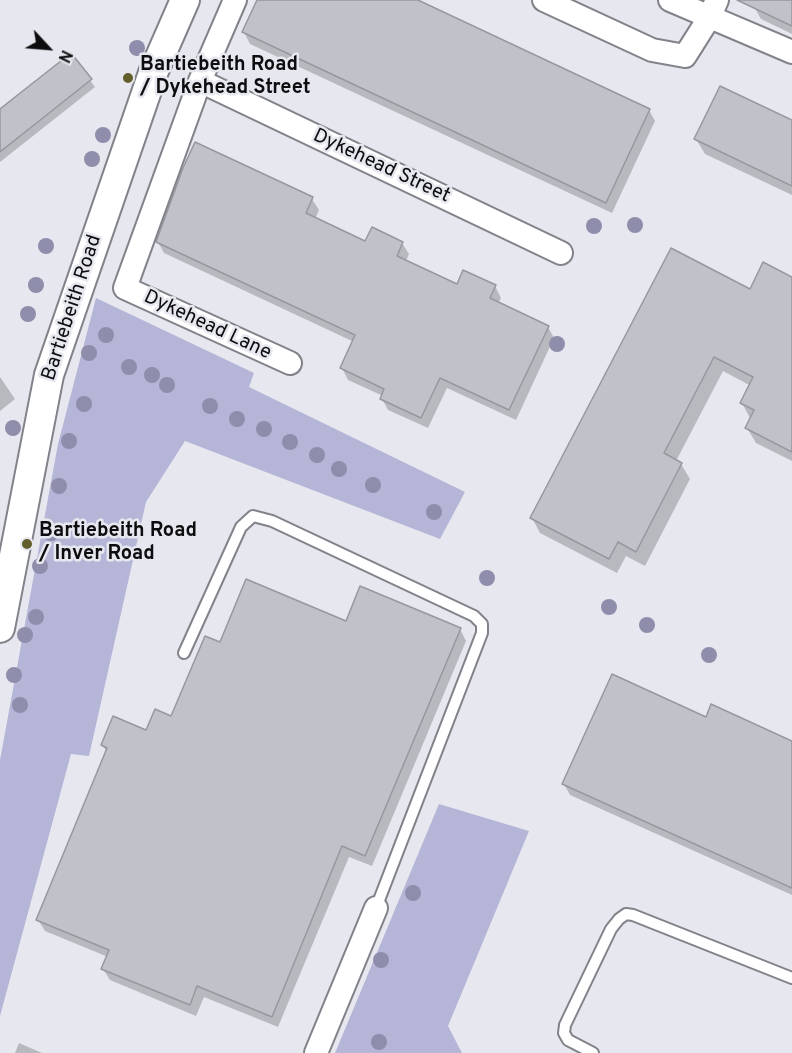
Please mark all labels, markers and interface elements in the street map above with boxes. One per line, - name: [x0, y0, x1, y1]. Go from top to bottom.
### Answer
- north arrow: [18, 18, 78, 78]
- text: N: [53, 46, 76, 65]
- place label: Bartiebeith Road / Dykehead Street: [140, 54, 311, 101]
- marker: Bartiebeith Road / Dykehead Street: [121, 71, 135, 85]
- street label: Dykehead Street: [308, 125, 454, 209]
- street label: Bartiebeith Road: [38, 232, 108, 384]
- street label: Dykehead Lane: [139, 286, 275, 366]
- place label: Bartiebeith Road / Inver Road: [39, 520, 197, 567]
- marker: Bartiebeith Road / Inver Road: [20, 537, 34, 551]

